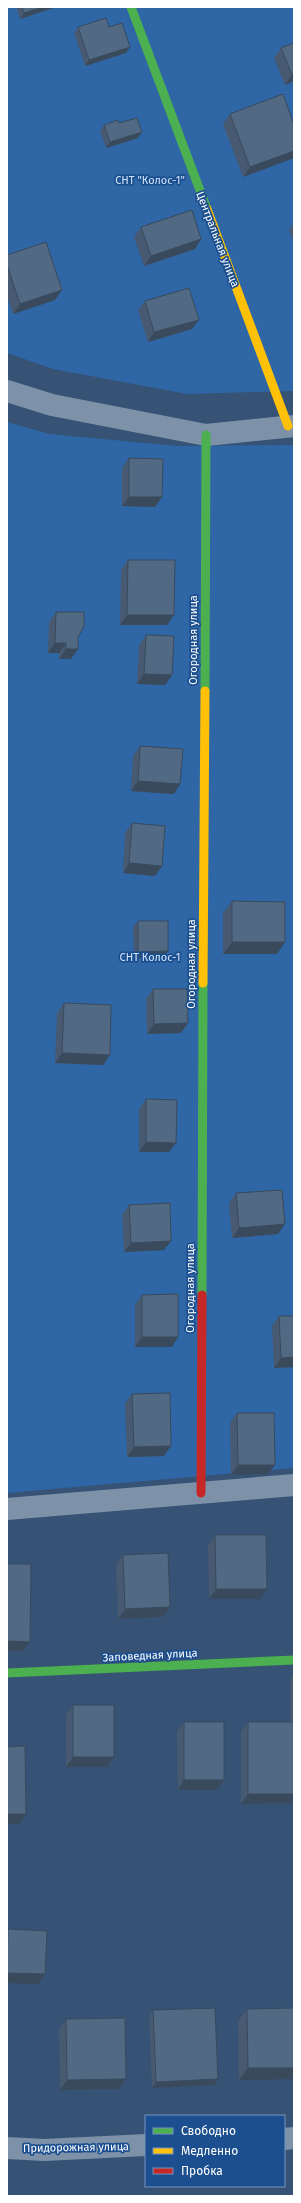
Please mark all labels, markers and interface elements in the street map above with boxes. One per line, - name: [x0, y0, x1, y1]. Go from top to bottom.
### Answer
- park label: СНТ "Колос-1": [115, 174, 185, 187]
- street label: Центральная улица: [193, 190, 242, 289]
- street label: Огородная улица: [187, 595, 200, 685]
- street label: Огородная улица: [185, 919, 198, 1009]
- park label: СНТ Колос-1: [120, 951, 180, 964]
- street label: Огородная улица: [184, 1243, 197, 1333]
- street label: Заповедная улица: [102, 1647, 198, 1664]
- legend: [145, 2115, 285, 2187]
- text: Свободно: [181, 2124, 236, 2138]
- street label: Придорожная улица: [23, 2140, 129, 2155]
- text: Медленно: [181, 2144, 238, 2158]
- text: Пробка: [181, 2164, 223, 2178]

